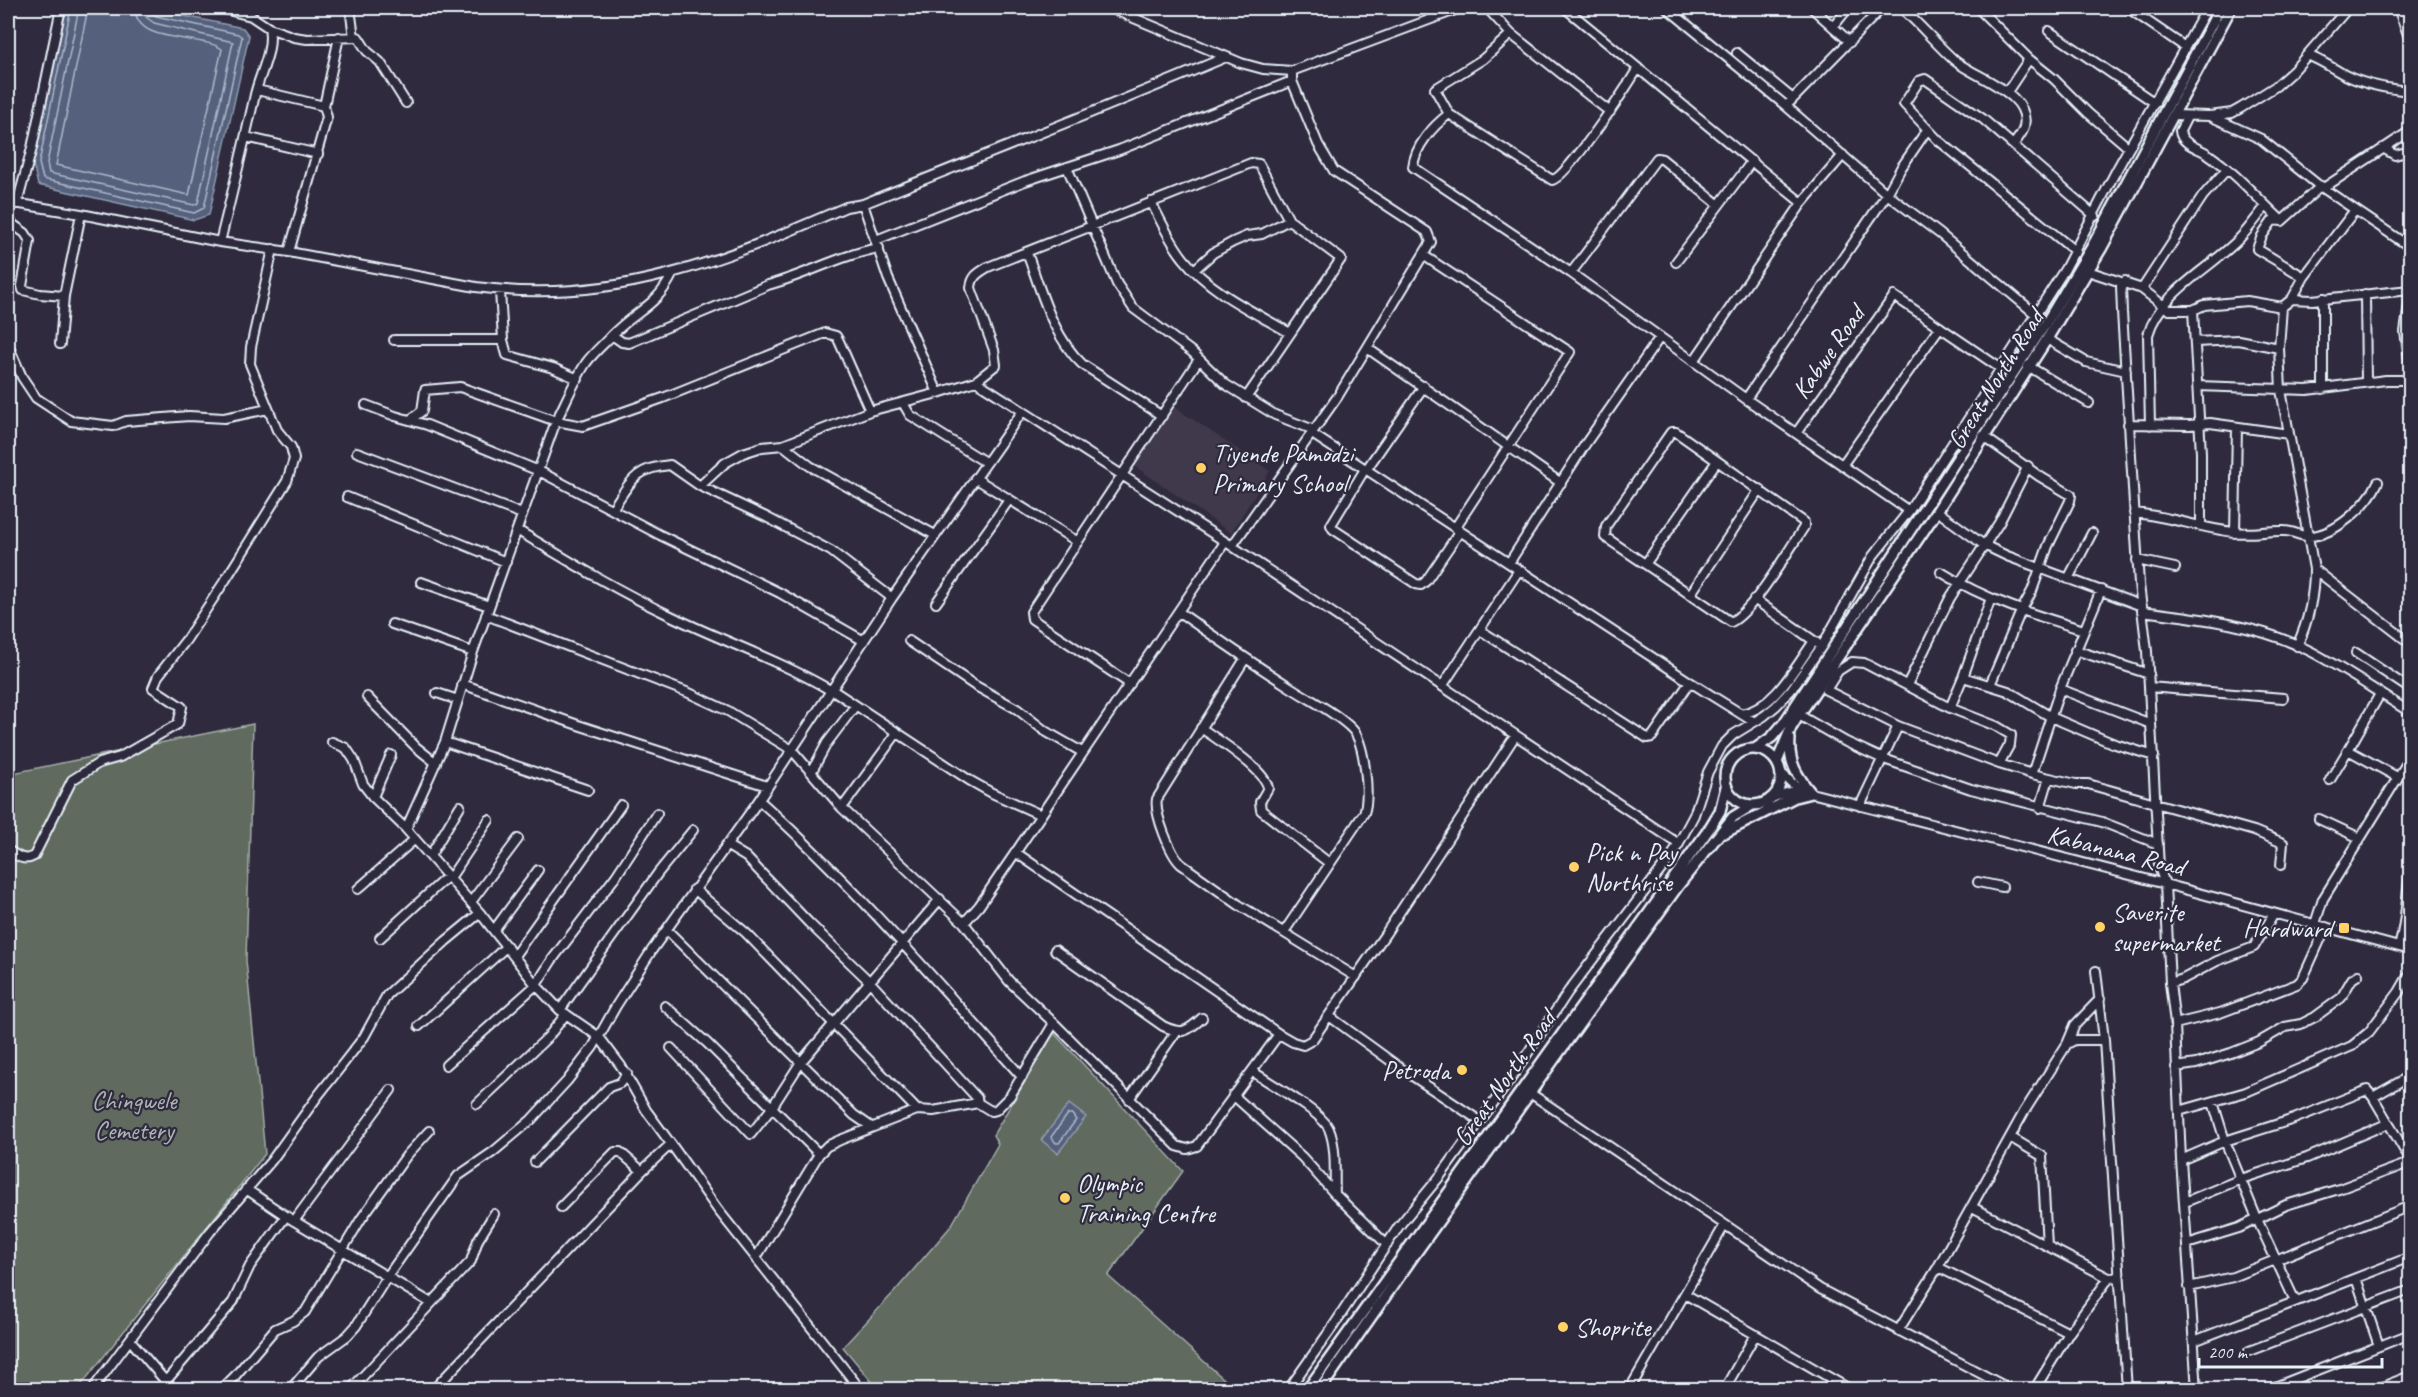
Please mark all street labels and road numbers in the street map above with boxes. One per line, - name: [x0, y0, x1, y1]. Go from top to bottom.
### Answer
- street label: Kabwe Road: [1784, 296, 1875, 405]
- street label: Great North Road: [1939, 300, 2053, 455]
- street label: Kabanana Road: [2044, 817, 2192, 884]
- street label: Great North Road: [1446, 1001, 1565, 1153]

